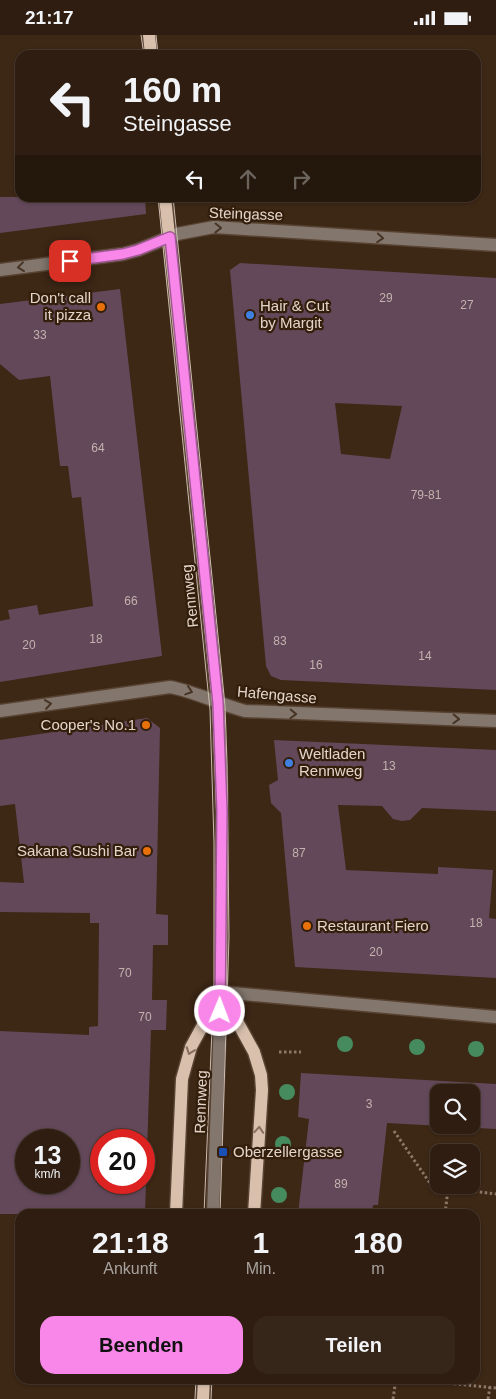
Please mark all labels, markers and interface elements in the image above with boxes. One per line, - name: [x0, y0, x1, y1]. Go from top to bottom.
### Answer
- text: 21:17: [25, 7, 74, 28]
- icon: left: [40, 70, 105, 135]
- text: 160 m: [123, 70, 222, 109]
- text: Steingasse: [123, 111, 232, 136]
- icon: left: [181, 165, 209, 193]
- icon: ahead: [234, 165, 262, 193]
- icon: right: [287, 165, 315, 193]
- street label: Steingasse: [209, 204, 283, 223]
- one-way arrow: [214, 222, 222, 233]
- one-way arrow: [376, 232, 384, 243]
- pin: [49, 240, 91, 282]
- icon: arrive: [56, 247, 84, 275]
- one-way arrow: [16, 262, 25, 272]
- place label: Don't call it pizza: [30, 289, 92, 323]
- house number: 29: [379, 291, 393, 305]
- place label: Hair & Cut by Margit: [260, 297, 330, 331]
- house number: 27: [460, 298, 474, 312]
- marker: Don't call it pizza: [95, 301, 107, 313]
- marker: Hair & Cut by Margit: [244, 309, 256, 321]
- house number: 33: [33, 328, 47, 342]
- house number: 64: [91, 441, 105, 455]
- house number: 79-81: [411, 488, 442, 502]
- street label: Rennweg: [178, 564, 201, 628]
- house number: 66: [124, 594, 138, 608]
- house number: 18: [89, 632, 103, 646]
- house number: 83: [273, 634, 287, 648]
- house number: 20: [22, 638, 36, 652]
- house number: 14: [418, 649, 432, 663]
- house number: 16: [309, 658, 323, 672]
- street label: Hafengasse: [236, 683, 318, 706]
- one-way arrow: [185, 686, 193, 696]
- one-way arrow: [44, 700, 53, 710]
- one-way arrow: [290, 709, 298, 719]
- one-way arrow: [452, 714, 460, 725]
- place label: Cooper's No.1: [41, 716, 136, 733]
- marker: Cooper's No.1: [140, 719, 152, 731]
- place label: Weltladen Rennweg: [299, 745, 365, 779]
- marker: Weltladen Rennweg: [283, 757, 295, 769]
- house number: 13: [382, 759, 396, 773]
- place label: Sakana Sushi Bar: [17, 842, 137, 859]
- marker: Sakana Sushi Bar: [141, 845, 153, 857]
- house number: 87: [292, 846, 306, 860]
- house number: 18: [469, 916, 483, 930]
- place label: Restaurant Fiero: [317, 917, 429, 934]
- marker: Restaurant Fiero: [301, 920, 313, 932]
- house number: 20: [369, 945, 383, 959]
- house number: 70: [118, 966, 132, 980]
- position arrow: [193, 984, 245, 1036]
- house number: 70: [138, 1010, 152, 1024]
- one-way arrow: [186, 1046, 196, 1055]
- street label: Rennweg: [191, 1070, 210, 1134]
- map controls: [430, 1084, 480, 1194]
- button: search: [430, 1084, 480, 1134]
- house number: 3: [366, 1097, 373, 1111]
- one-way arrow: [254, 1126, 265, 1134]
- speed limit sign: 20: [90, 1129, 155, 1194]
- text: 13: [34, 1141, 61, 1169]
- place label: Oberzellergasse: [233, 1143, 342, 1160]
- button: layers: [430, 1144, 480, 1194]
- marker: Oberzellergasse: [217, 1146, 229, 1158]
- text: km/h: [34, 1167, 61, 1181]
- house number: 89: [334, 1177, 348, 1191]
- text: 21:18: [92, 1226, 169, 1259]
- text: 1: [252, 1226, 269, 1259]
- text: 180: [353, 1226, 403, 1259]
- text: Ankunft: [103, 1260, 157, 1277]
- text: Min.: [246, 1260, 276, 1277]
- text: m: [371, 1260, 385, 1277]
- button: Beenden: [40, 1316, 243, 1374]
- button: Teilen: [253, 1316, 455, 1374]

